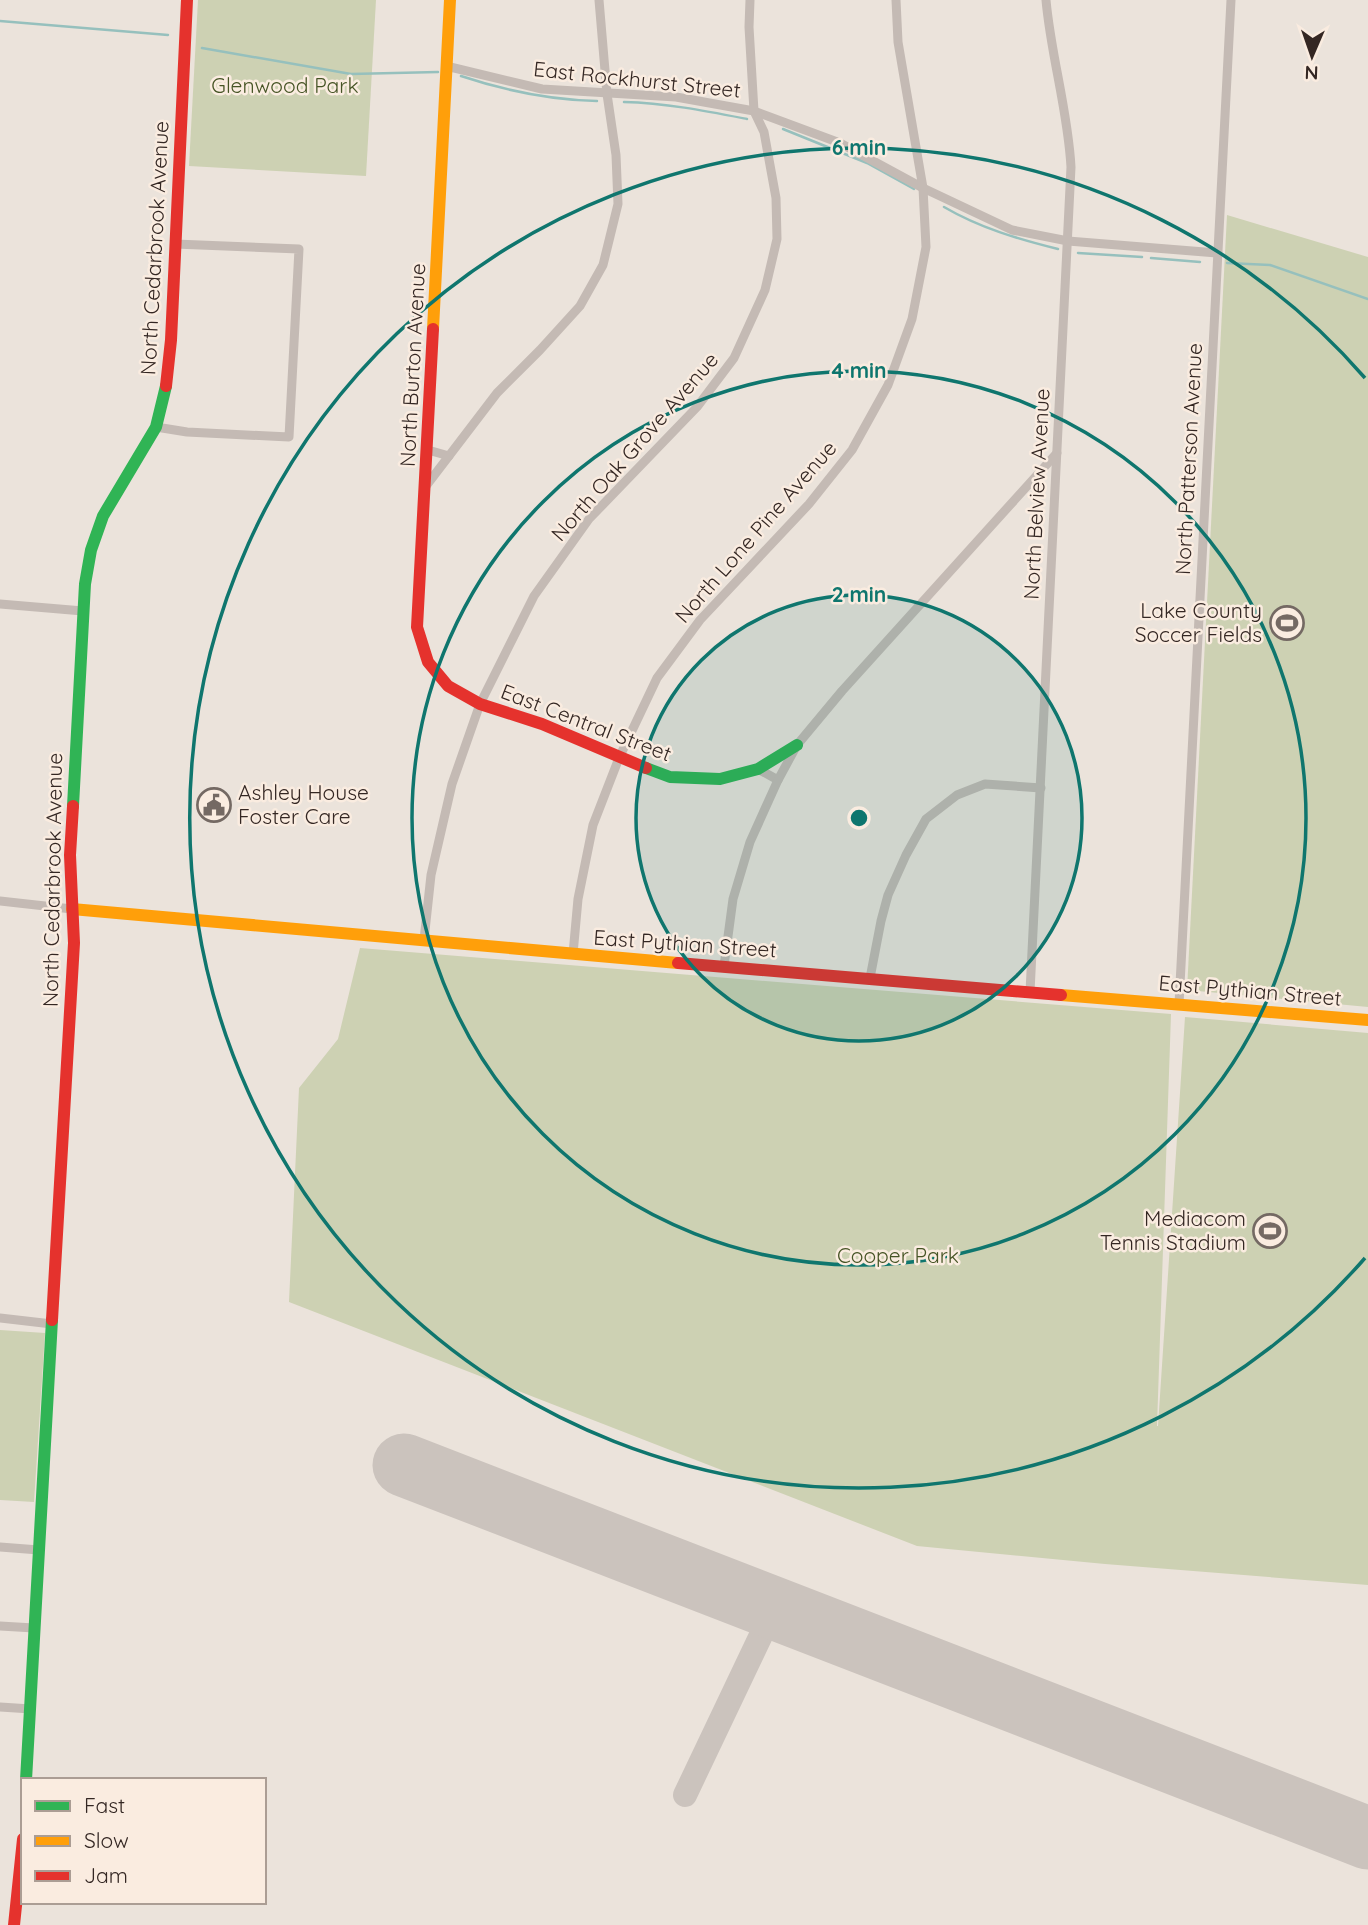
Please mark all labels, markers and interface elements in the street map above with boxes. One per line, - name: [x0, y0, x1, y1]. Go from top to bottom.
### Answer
- north arrow: [1277, 21, 1347, 91]
- street label: East Rockhurst Street: [532, 55, 742, 103]
- text: N: [1304, 61, 1319, 85]
- park label: Glenwood Park: [211, 72, 359, 98]
- street label: North Cedarbrook Avenue: [134, 120, 174, 376]
- text: 6 min: [832, 134, 886, 160]
- street label: North Burton Avenue: [394, 262, 430, 467]
- street label: North Patterson Avenue: [1169, 342, 1207, 576]
- street label: North Oak Grove Avenue: [545, 347, 723, 546]
- text: 4 min: [831, 357, 887, 383]
- street label: North Belview Avenue: [1017, 388, 1055, 600]
- street label: North Lone Pine Avenue: [669, 435, 841, 628]
- text: 2 min: [832, 581, 886, 607]
- place label: Lake County Soccer Fields: [1135, 597, 1262, 647]
- sports icon: Lake County Soccer Fields: [1268, 604, 1306, 642]
- street label: East Central Street: [497, 678, 675, 767]
- street label: North Cedarbrook Avenue: [37, 753, 67, 1007]
- place label: Ashley House Foster Care: [238, 779, 369, 829]
- public building icon: Ashley House Foster Care: [195, 786, 233, 824]
- centre of rings: [847, 806, 871, 830]
- street label: East Pythian Street: [593, 924, 778, 962]
- street label: East Pythian Street: [1158, 969, 1343, 1011]
- place label: Mediacom Tennis Stadium: [1100, 1205, 1246, 1255]
- sports icon: Mediacom Tennis Stadium: [1251, 1212, 1289, 1250]
- park label: Cooper Park: [837, 1242, 959, 1268]
- legend: [21, 1778, 266, 1904]
- text: Fast: [84, 1792, 125, 1818]
- text: Slow: [84, 1827, 129, 1853]
- text: Jam: [84, 1862, 128, 1888]

